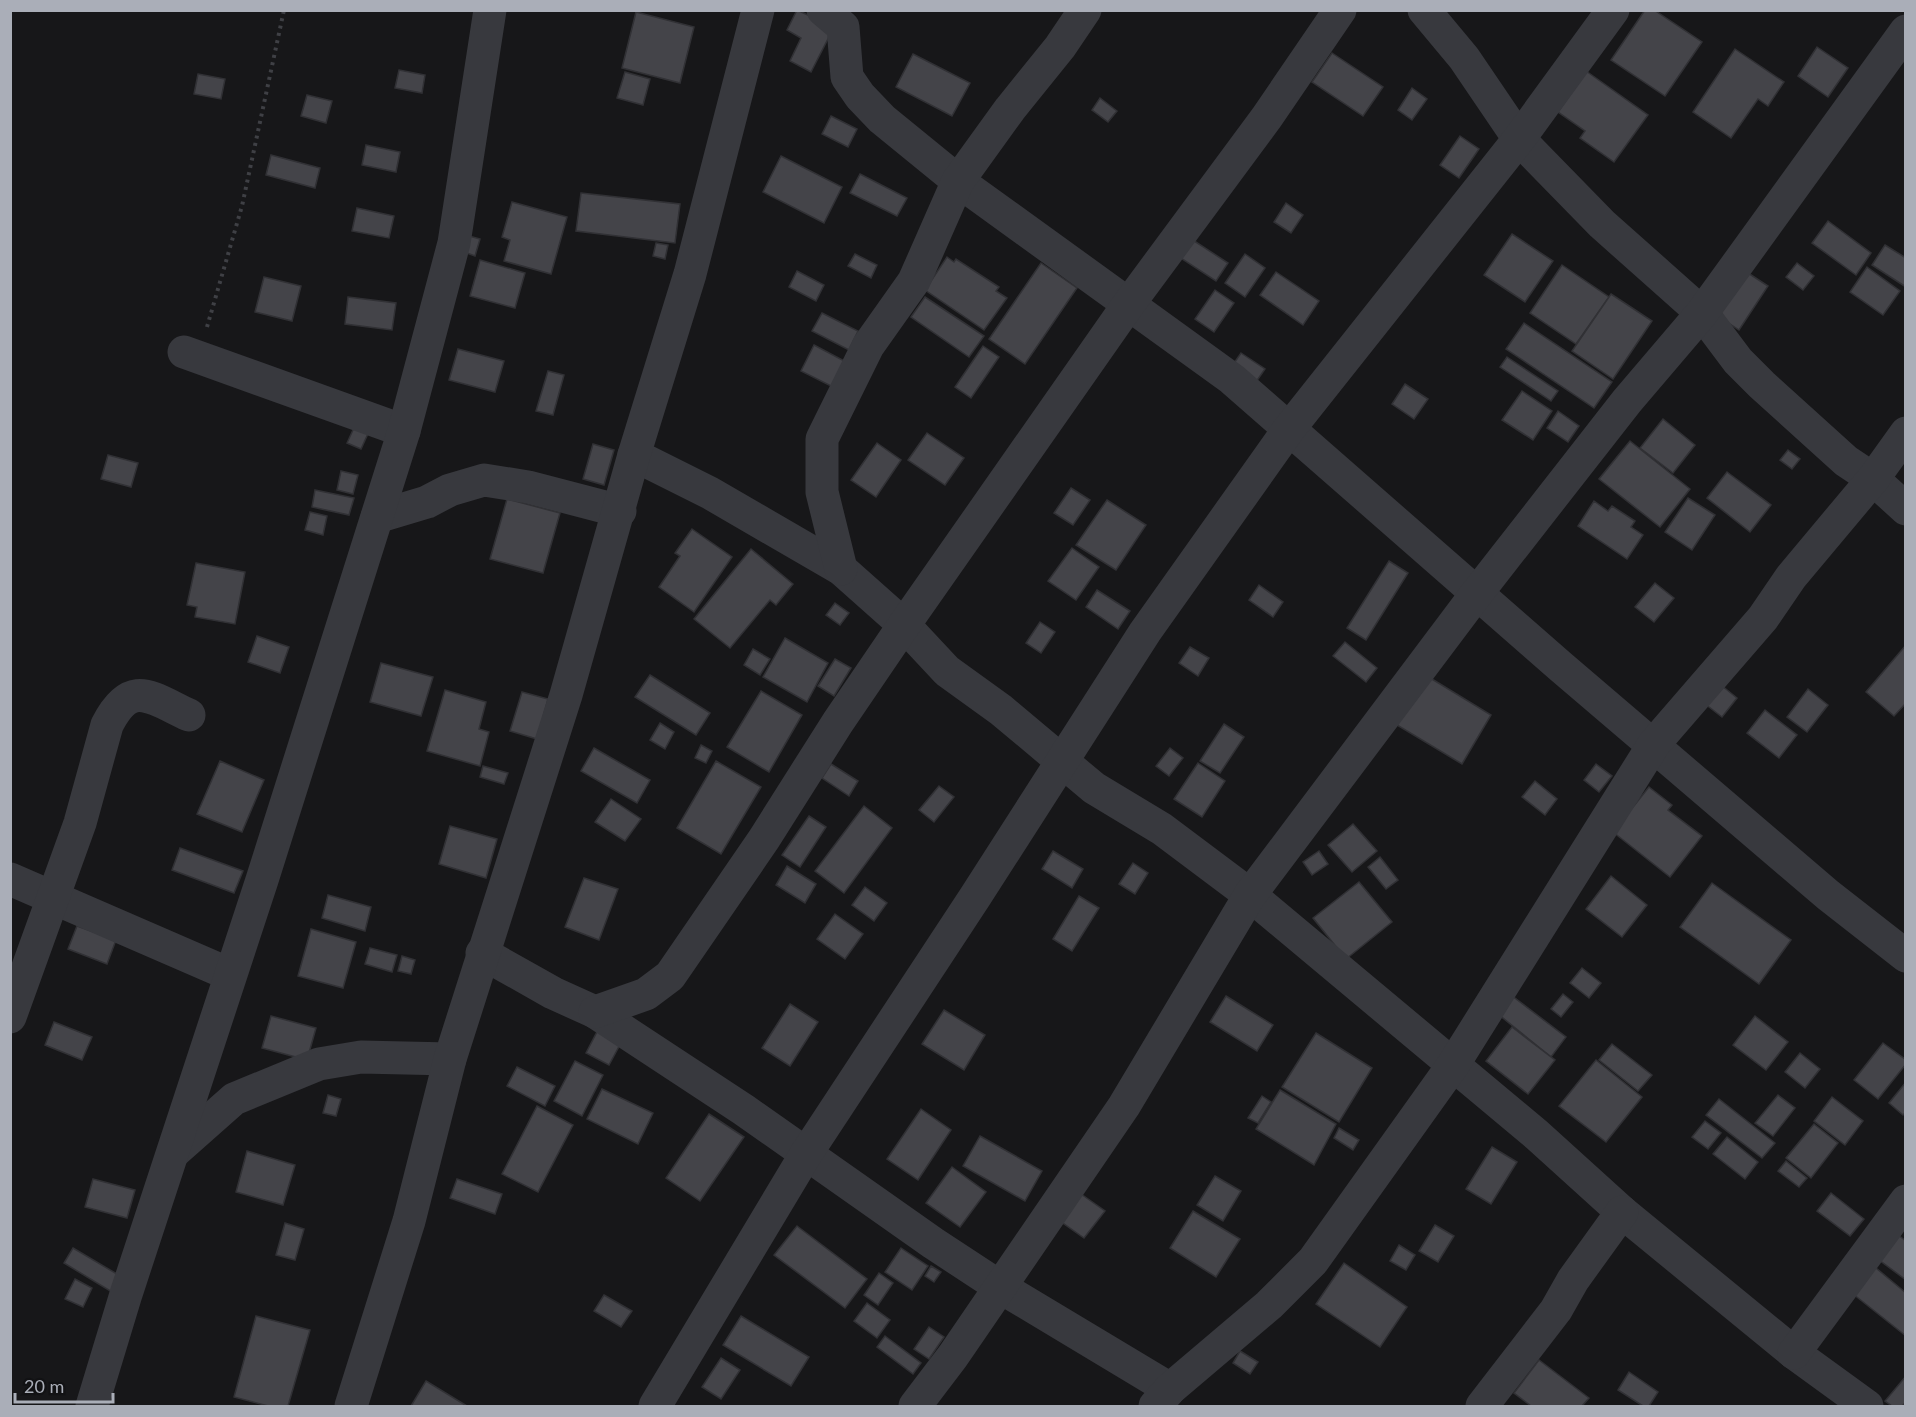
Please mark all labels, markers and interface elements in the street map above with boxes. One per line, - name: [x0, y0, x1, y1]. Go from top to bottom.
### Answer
- scale bar: [15, 1366, 112, 1404]
- text: 20 m: [24, 1375, 64, 1397]

